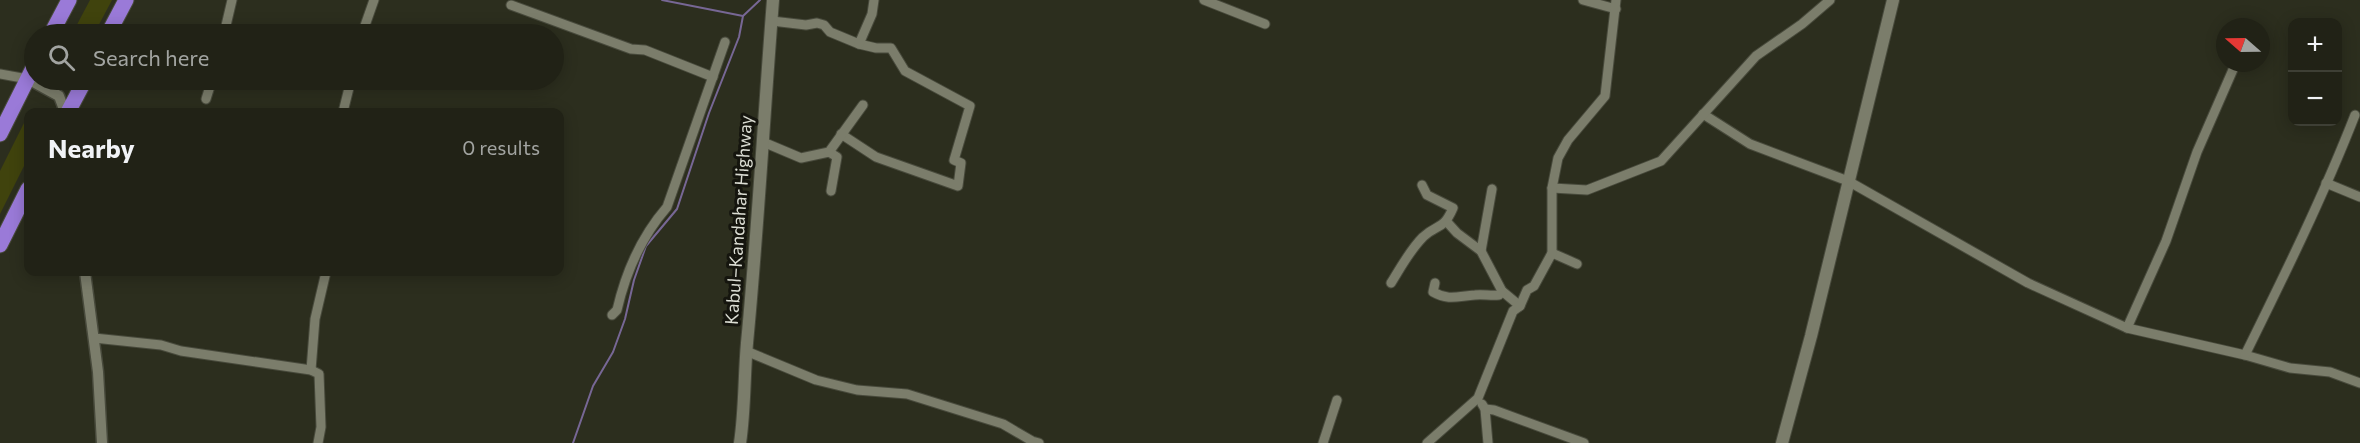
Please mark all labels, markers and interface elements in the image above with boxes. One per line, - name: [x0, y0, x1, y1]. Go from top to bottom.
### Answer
- north arrow: [2216, 18, 2270, 72]
- map controls: [2288, 18, 2342, 126]
- button: +: [2288, 18, 2342, 72]
- search box: [24, 24, 564, 90]
- icon: search: [45, 41, 78, 74]
- text: Search here: [93, 44, 209, 71]
- button: −: [2288, 72, 2342, 126]
- street label: Kabul–Kandahar Highway: [720, 114, 756, 325]
- text: Nearby: [48, 132, 135, 163]
- text: 0 results: [462, 135, 540, 159]

